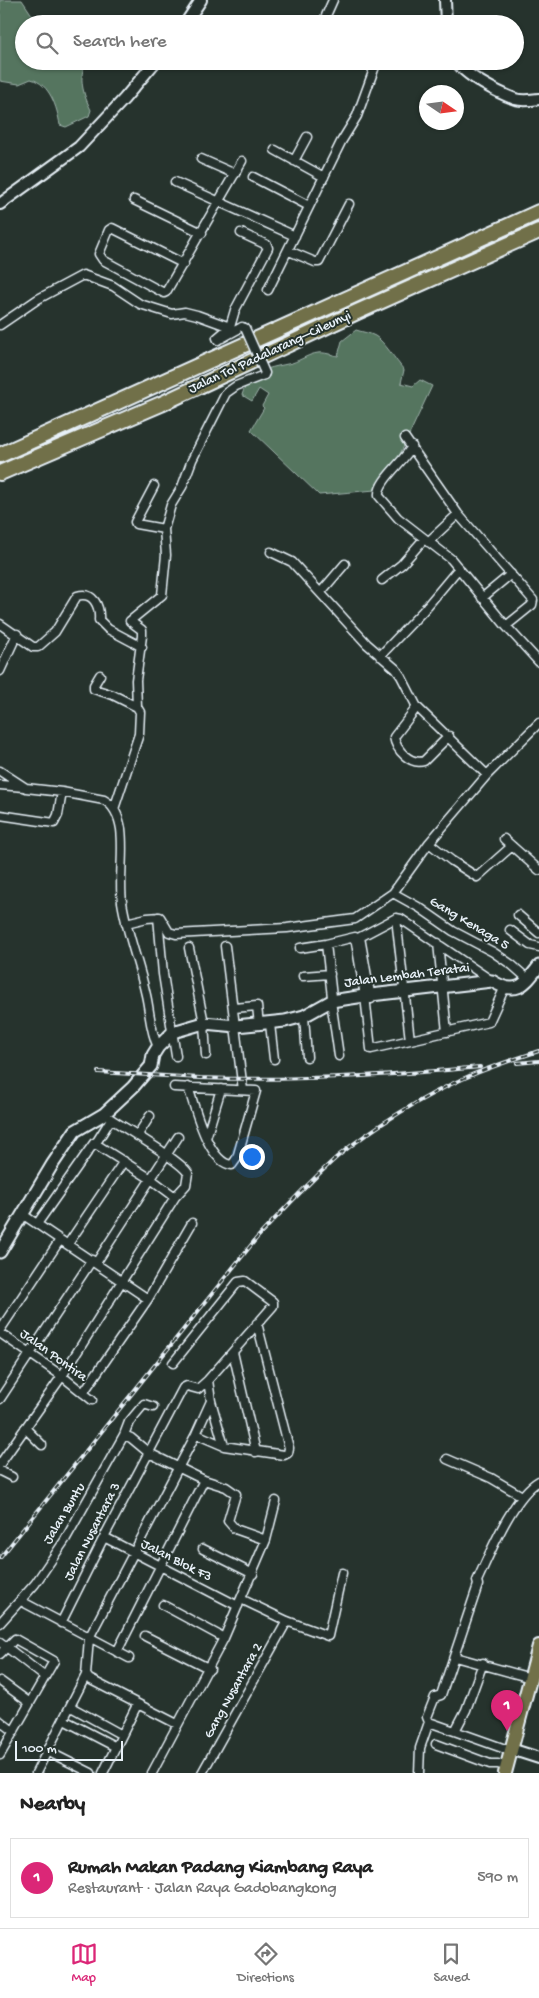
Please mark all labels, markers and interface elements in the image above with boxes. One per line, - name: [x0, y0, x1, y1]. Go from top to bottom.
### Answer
- search box: [15, 15, 524, 70]
- icon: search: [33, 29, 61, 57]
- text: Search here: [73, 31, 167, 54]
- north arrow: [419, 85, 464, 130]
- street label: Jalan Tol Padalarang–Cileunyi: [186, 308, 354, 398]
- street label: Gang Kenaga 5: [426, 893, 512, 955]
- street label: Jalan Lembah Teratai: [343, 960, 471, 992]
- your location: [239, 1144, 265, 1170]
- street label: Jalan Pontira: [16, 1326, 91, 1387]
- street label: Jalan Buntu: [40, 1480, 90, 1548]
- street label: Jalan Nusantara 3: [61, 1480, 125, 1584]
- street label: Jalan Blok F3: [138, 1536, 214, 1586]
- street label: Gang Nusantara 2: [201, 1640, 267, 1742]
- pin: 1: [491, 1690, 523, 1731]
- scale bar: [15, 1738, 122, 1761]
- text: 100 m: [22, 1741, 57, 1758]
- text: Nearby: [20, 1793, 85, 1818]
- text: Rumah Makan Padang Kiambang Raya: [68, 1857, 373, 1880]
- text: 1: [34, 1869, 40, 1888]
- text: 590 m: [477, 1869, 518, 1888]
- text: Restaurant · Jalan Raya Gadobangkong: [68, 1880, 337, 1899]
- tab: Map: [70, 1940, 98, 1987]
- tab: Directions: [237, 1940, 294, 1987]
- tab: Saved: [433, 1940, 469, 1987]

